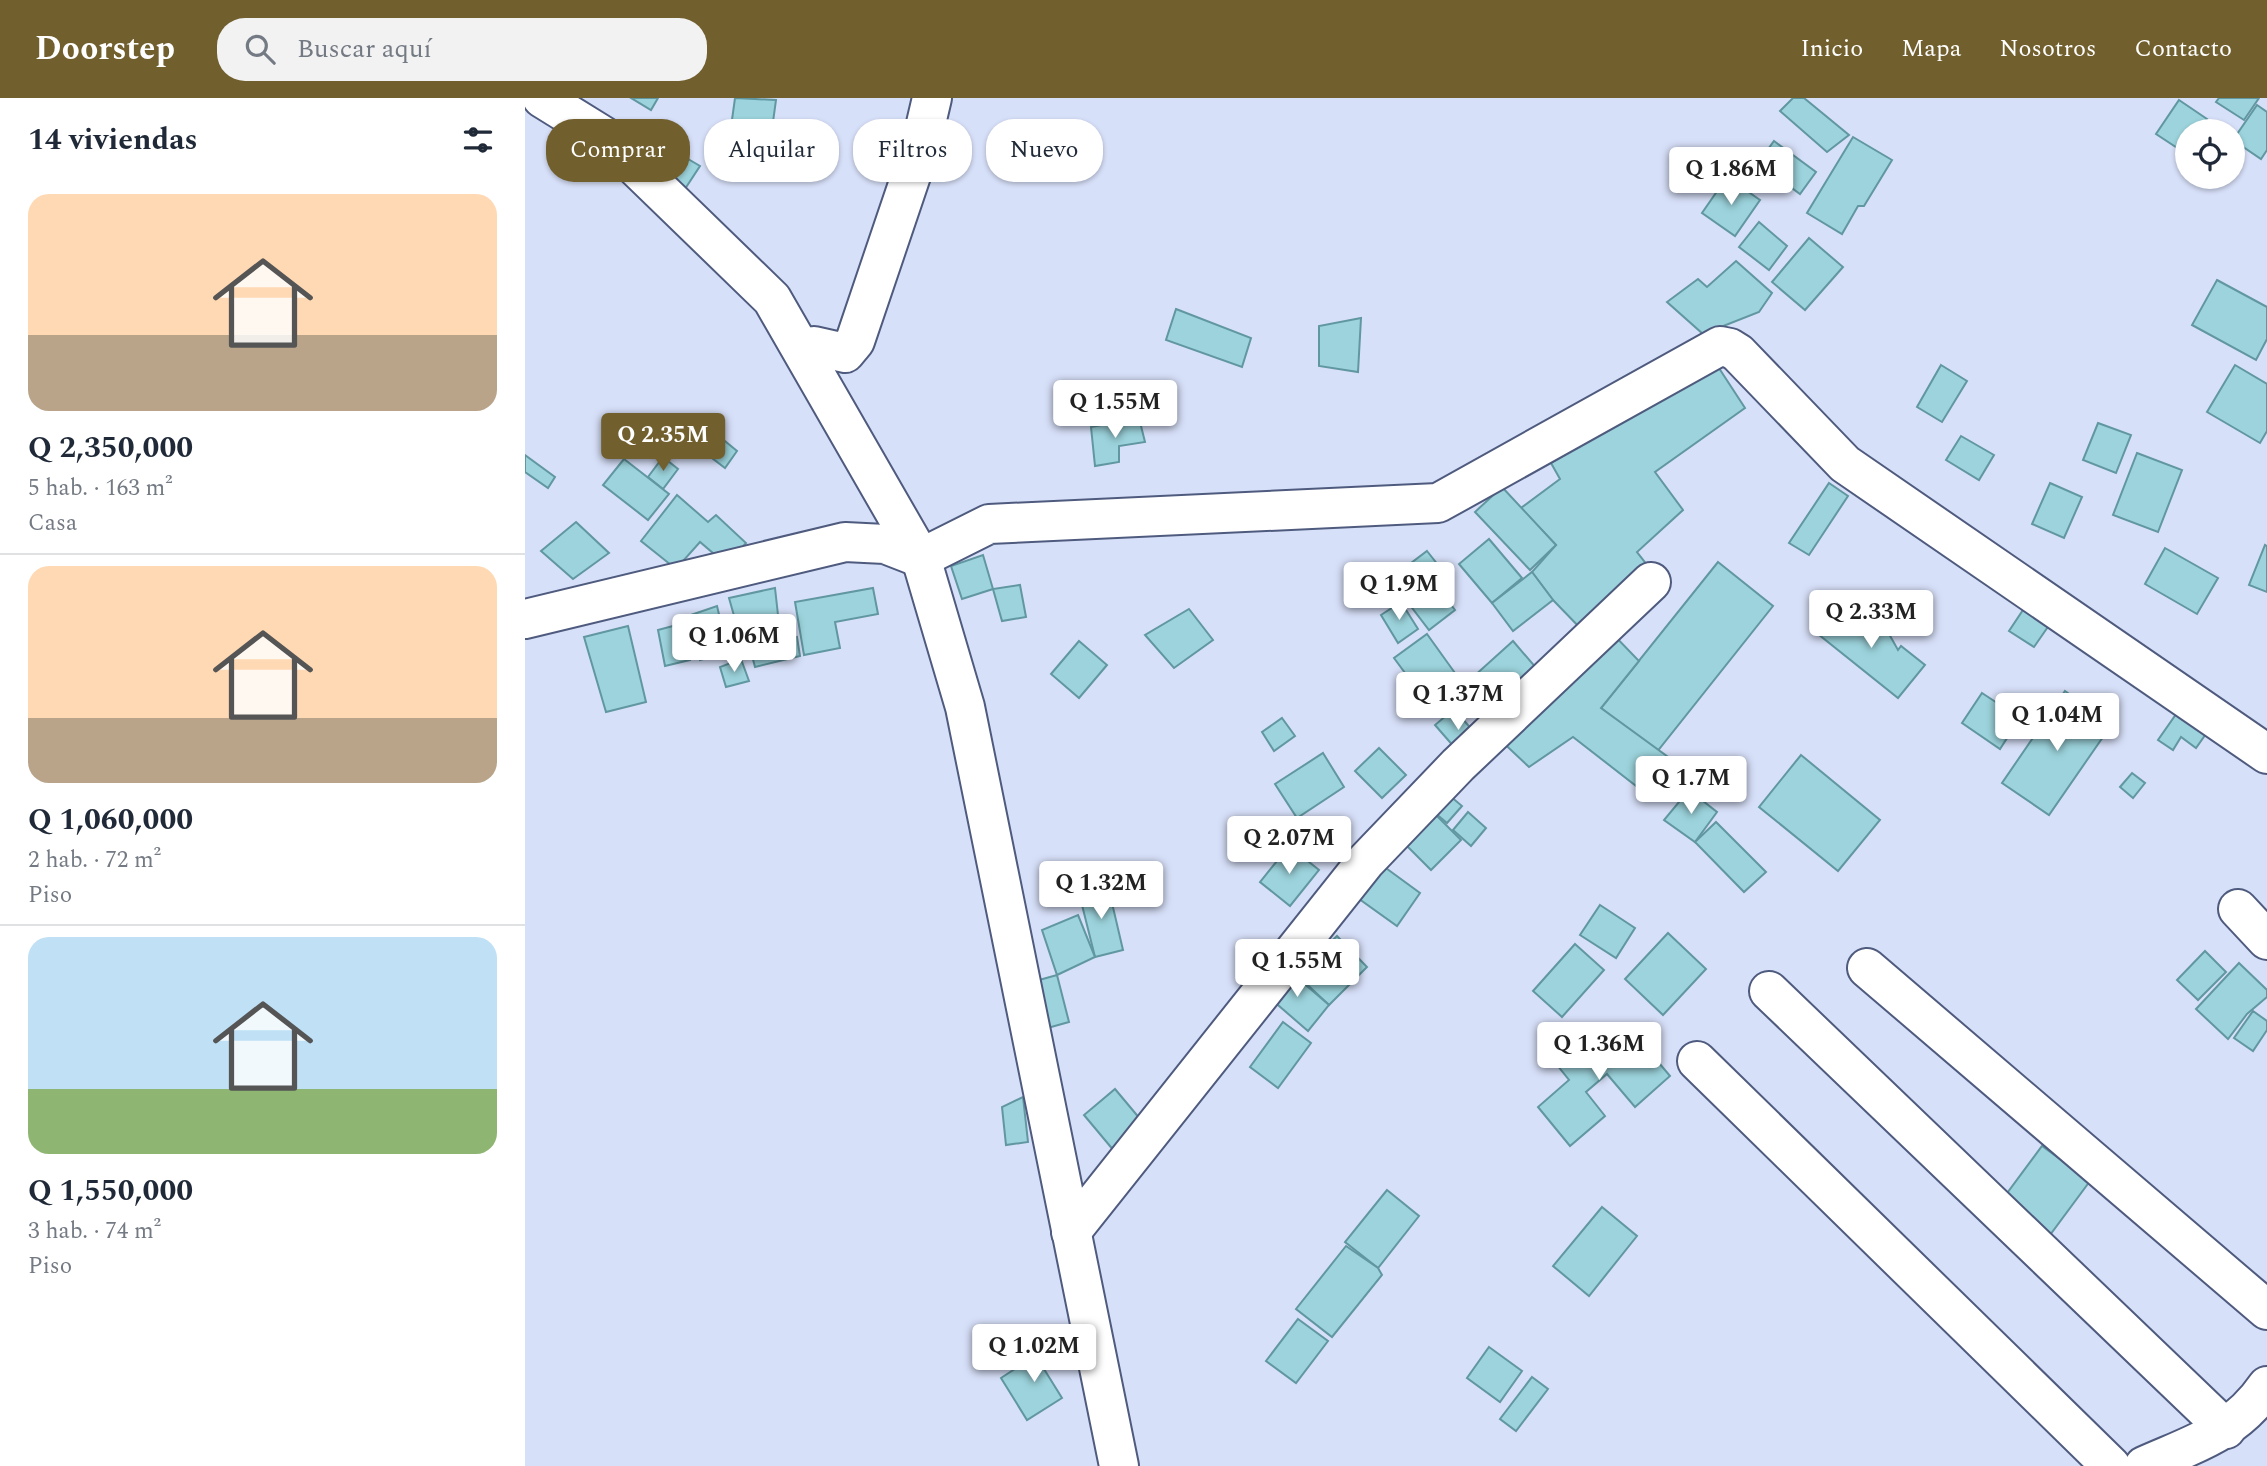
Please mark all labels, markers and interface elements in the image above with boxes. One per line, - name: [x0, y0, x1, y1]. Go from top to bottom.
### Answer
- search box: [217, 18, 707, 81]
- text: Doorstep: [35, 24, 175, 74]
- text: Buscar aquí: [297, 29, 432, 69]
- icon: search: [241, 30, 279, 68]
- text: Inicio: [1800, 31, 1863, 67]
- text: Mapa: [1901, 31, 1961, 67]
- text: Nosotros: [1999, 31, 2096, 67]
- text: Contacto: [2134, 31, 2232, 67]
- text: 14 viviendas: [28, 117, 198, 163]
- chip: Comprar: [546, 119, 690, 182]
- chip: Alquilar: [704, 119, 839, 182]
- chip: Filtros: [853, 119, 972, 182]
- chip: Nuevo: [986, 119, 1103, 182]
- map controls: [2175, 119, 2245, 189]
- button: locate: [2175, 119, 2245, 189]
- icon: filters: [459, 121, 497, 159]
- pin: Q 1.86M: [1666, 148, 1796, 207]
- text: Q 1.86M: [1685, 152, 1777, 187]
- icon: home: [200, 240, 326, 366]
- pin: Q 1.55M: [1050, 380, 1180, 440]
- text: Q 1.55M: [1069, 385, 1161, 420]
- pin: Q 2.35M: [598, 414, 728, 473]
- text: Q 2.35M: [617, 418, 709, 453]
- text: Q 2,350,000: [28, 425, 193, 471]
- text: 5 hab. · 163 m²: [28, 471, 173, 506]
- text: Casa: [28, 506, 77, 541]
- pin: Q 1.9M: [1342, 562, 1456, 622]
- text: Q 1.9M: [1360, 567, 1438, 602]
- pin: Q 2.33M: [1806, 590, 1936, 650]
- text: Q 2.33M: [1825, 595, 1917, 630]
- icon: home: [200, 612, 326, 738]
- pin: Q 1.06M: [669, 614, 799, 674]
- text: Q 1.06M: [688, 619, 780, 654]
- pin: Q 1.37M: [1393, 672, 1523, 732]
- text: Q 1.37M: [1412, 677, 1504, 712]
- pin: Q 1.04M: [1992, 694, 2122, 753]
- text: Q 1.04M: [2011, 698, 2103, 733]
- pin: Q 1.7M: [1634, 756, 1748, 816]
- text: Q 1.7M: [1652, 761, 1730, 796]
- text: Q 1,060,000: [28, 797, 193, 843]
- pin: Q 2.07M: [1224, 816, 1354, 876]
- text: Q 2.07M: [1243, 821, 1335, 856]
- text: 2 hab. · 72 m²: [28, 843, 161, 878]
- pin: Q 1.32M: [1036, 862, 1166, 921]
- text: Q 1.32M: [1055, 866, 1147, 901]
- text: Piso: [28, 878, 72, 913]
- pin: Q 1.55M: [1232, 940, 1362, 999]
- text: Q 1.55M: [1251, 944, 1343, 979]
- icon: home: [200, 983, 326, 1109]
- pin: Q 1.36M: [1534, 1023, 1664, 1082]
- text: Q 1.36M: [1553, 1027, 1645, 1062]
- text: Q 1,550,000: [28, 1168, 193, 1214]
- text: 3 hab. · 74 m²: [28, 1214, 161, 1249]
- text: Piso: [28, 1249, 72, 1284]
- pin: Q 1.02M: [969, 1324, 1099, 1384]
- text: Q 1.02M: [988, 1329, 1080, 1364]

